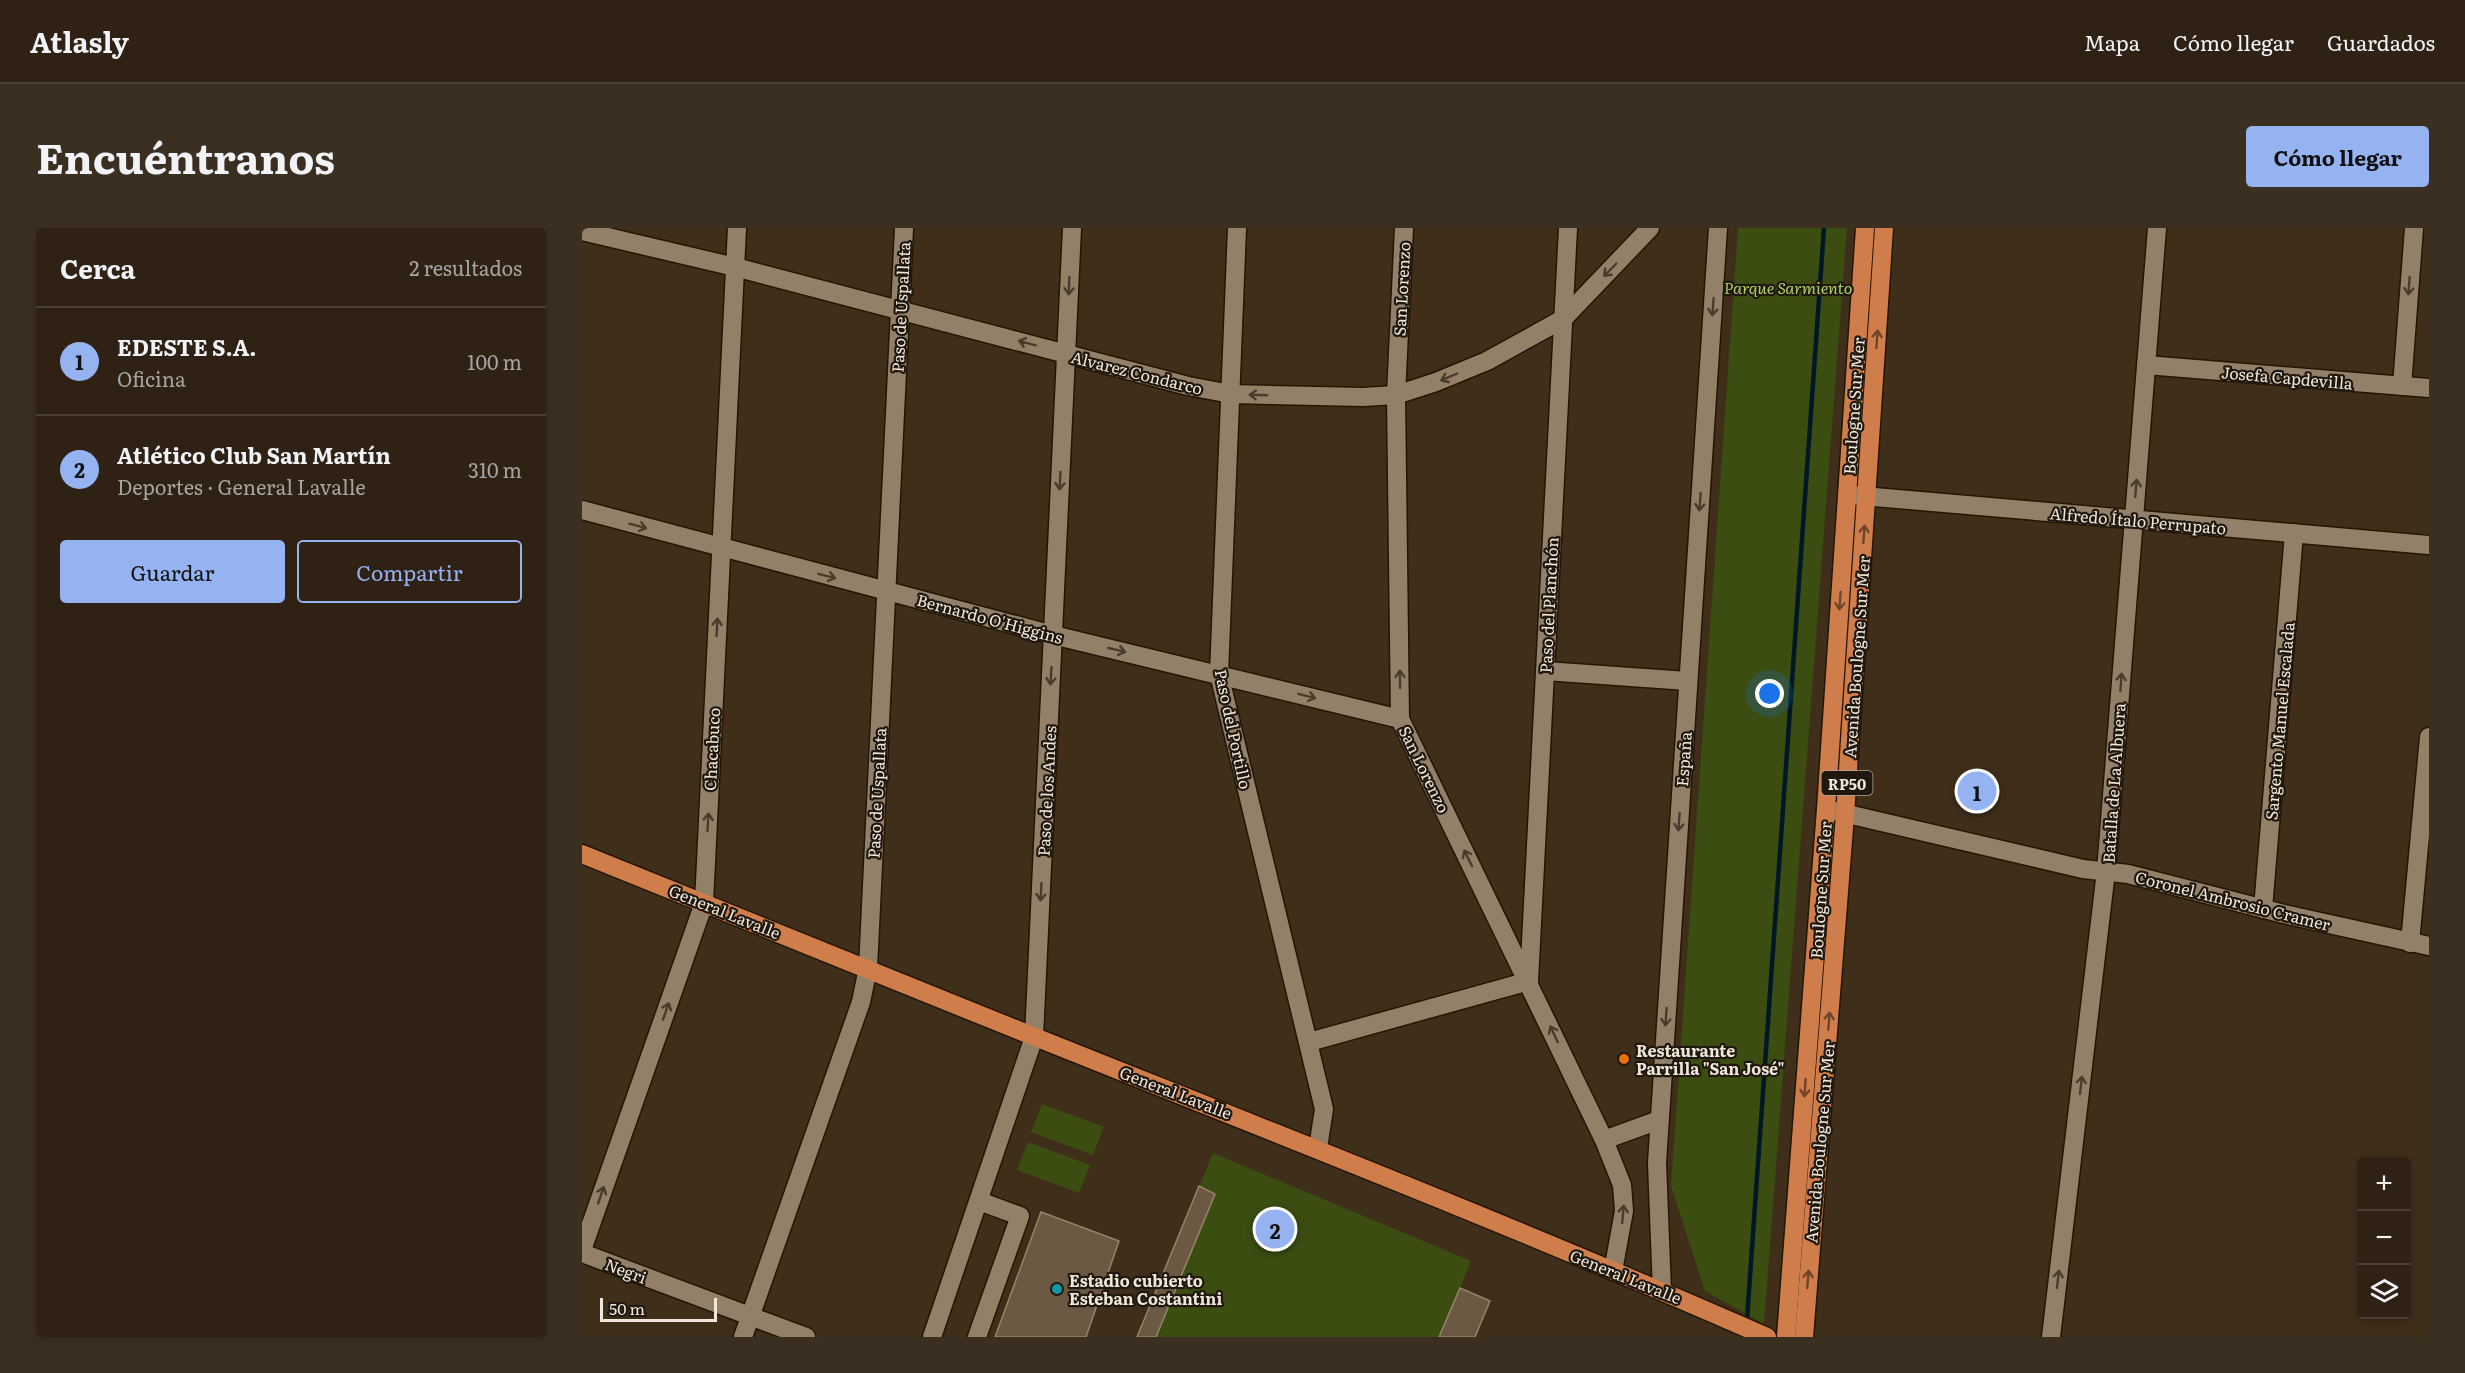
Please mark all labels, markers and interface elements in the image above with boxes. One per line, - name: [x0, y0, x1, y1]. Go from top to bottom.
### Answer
- text: Atlasly: [30, 20, 129, 62]
- text: Mapa: [2084, 26, 2140, 57]
- text: Cómo llegar: [2173, 26, 2294, 57]
- text: Guardados: [2327, 26, 2435, 57]
- text: Encuéntranos: [36, 125, 335, 187]
- button: Cómo llegar: [2246, 126, 2429, 187]
- street label: Paso de Uspallata: [885, 241, 915, 373]
- street label: San Lorenzo: [1387, 241, 1415, 337]
- text: Cerca: [60, 248, 136, 287]
- text: 2 resultados: [409, 252, 522, 282]
- one-way arrow: [1602, 263, 1617, 278]
- park label: Parque Sarmiento: [1724, 275, 1852, 299]
- one-way arrow: [1064, 276, 1075, 296]
- one-way arrow: [2404, 276, 2415, 296]
- one-way arrow: [1707, 297, 1718, 317]
- text: EDESTE S.A.: [117, 330, 257, 363]
- one-way arrow: [1872, 330, 1883, 350]
- street label: Boulogne Sur Mer: [1836, 336, 1870, 475]
- one-way arrow: [1018, 337, 1037, 349]
- street label: Alvarez Condarco: [1069, 344, 1205, 400]
- text: 1: [75, 346, 84, 376]
- text: 100 m: [467, 346, 522, 376]
- street label: Josefa Capdevilla: [2220, 359, 2354, 395]
- text: Oficina: [117, 363, 186, 393]
- one-way arrow: [1441, 372, 1459, 383]
- one-way arrow: [1248, 390, 1268, 401]
- text: Atlético Club San Martín: [117, 438, 391, 471]
- text: 2: [74, 454, 85, 484]
- text: 310 m: [468, 454, 522, 484]
- text: Deportes · General Lavalle: [117, 471, 366, 501]
- one-way arrow: [1055, 471, 1066, 491]
- one-way arrow: [2131, 478, 2142, 498]
- one-way arrow: [1694, 491, 1705, 511]
- street label: Alfredo Ítalo Perrupato: [2049, 500, 2227, 540]
- one-way arrow: [629, 521, 648, 532]
- one-way arrow: [1859, 524, 1870, 544]
- street label: Paso del Planchón: [1532, 536, 1564, 674]
- button: Guardar: [60, 540, 285, 603]
- button: Compartir: [297, 540, 522, 603]
- street label: Avenida Boulogne Sur Mer: [1837, 555, 1875, 759]
- one-way arrow: [817, 570, 836, 582]
- street label: Bernardo O'Higgins: [914, 587, 1066, 649]
- one-way arrow: [1834, 590, 1845, 610]
- one-way arrow: [712, 618, 723, 638]
- street label: Sargento Manuel Escalada: [2258, 621, 2300, 821]
- one-way arrow: [1108, 645, 1127, 657]
- one-way arrow: [1045, 666, 1056, 685]
- street label: Paso del Portillo: [1210, 667, 1258, 791]
- one-way arrow: [1394, 670, 1405, 690]
- one-way arrow: [2116, 673, 2127, 693]
- your location: [1755, 679, 1784, 708]
- one-way arrow: [1297, 690, 1316, 702]
- street label: Batalla de La Albuera: [2095, 702, 2131, 864]
- street label: Chacabuco: [697, 707, 725, 791]
- street label: San Lorenzo: [1394, 721, 1456, 817]
- street label: Paso de los Andes: [1031, 725, 1061, 857]
- street label: Paso de Uspallata: [861, 727, 891, 859]
- street label: España: [1669, 730, 1697, 787]
- pin: 1: [1958, 768, 1996, 814]
- road number: RP50: [1822, 771, 1872, 795]
- one-way arrow: [1673, 812, 1684, 832]
- one-way arrow: [702, 813, 713, 833]
- street label: Boulogne Sur Mer: [1803, 820, 1837, 959]
- one-way arrow: [1462, 850, 1474, 868]
- street label: Coronel Ambrosio Cramer: [2133, 864, 2333, 936]
- street label: General Lavalle: [666, 878, 784, 944]
- one-way arrow: [1035, 881, 1046, 901]
- one-way arrow: [661, 1002, 672, 1021]
- one-way arrow: [1660, 1006, 1671, 1026]
- one-way arrow: [1823, 1012, 1834, 1032]
- one-way arrow: [1547, 1025, 1559, 1043]
- place label: Restaurante Parrilla "San José": [1636, 1038, 1785, 1080]
- street label: Avenida Boulogne Sur Mer: [1798, 1040, 1840, 1244]
- marker: Restaurante Parrilla "San José": [1617, 1052, 1631, 1066]
- street label: General Lavalle: [1116, 1060, 1236, 1124]
- one-way arrow: [2075, 1076, 2086, 1096]
- one-way arrow: [1799, 1078, 1810, 1098]
- map controls: [2357, 1157, 2411, 1319]
- button: +: [2357, 1157, 2411, 1211]
- one-way arrow: [597, 1186, 608, 1205]
- one-way arrow: [1617, 1204, 1628, 1224]
- pin: 2: [1256, 1206, 1294, 1252]
- button: −: [2357, 1211, 2411, 1265]
- street label: General Lavalle: [1567, 1243, 1685, 1309]
- street label: Negri: [602, 1251, 650, 1289]
- button: layers: [2357, 1265, 2411, 1319]
- place label: Estadio cubierto Esteban Costantini: [1069, 1268, 1222, 1310]
- one-way arrow: [1803, 1269, 1814, 1289]
- one-way arrow: [2052, 1269, 2063, 1289]
- marker: Estadio cubierto Esteban Costantini: [1050, 1282, 1064, 1296]
- scale bar: [600, 1295, 717, 1322]
- text: 50 m: [609, 1296, 645, 1320]

